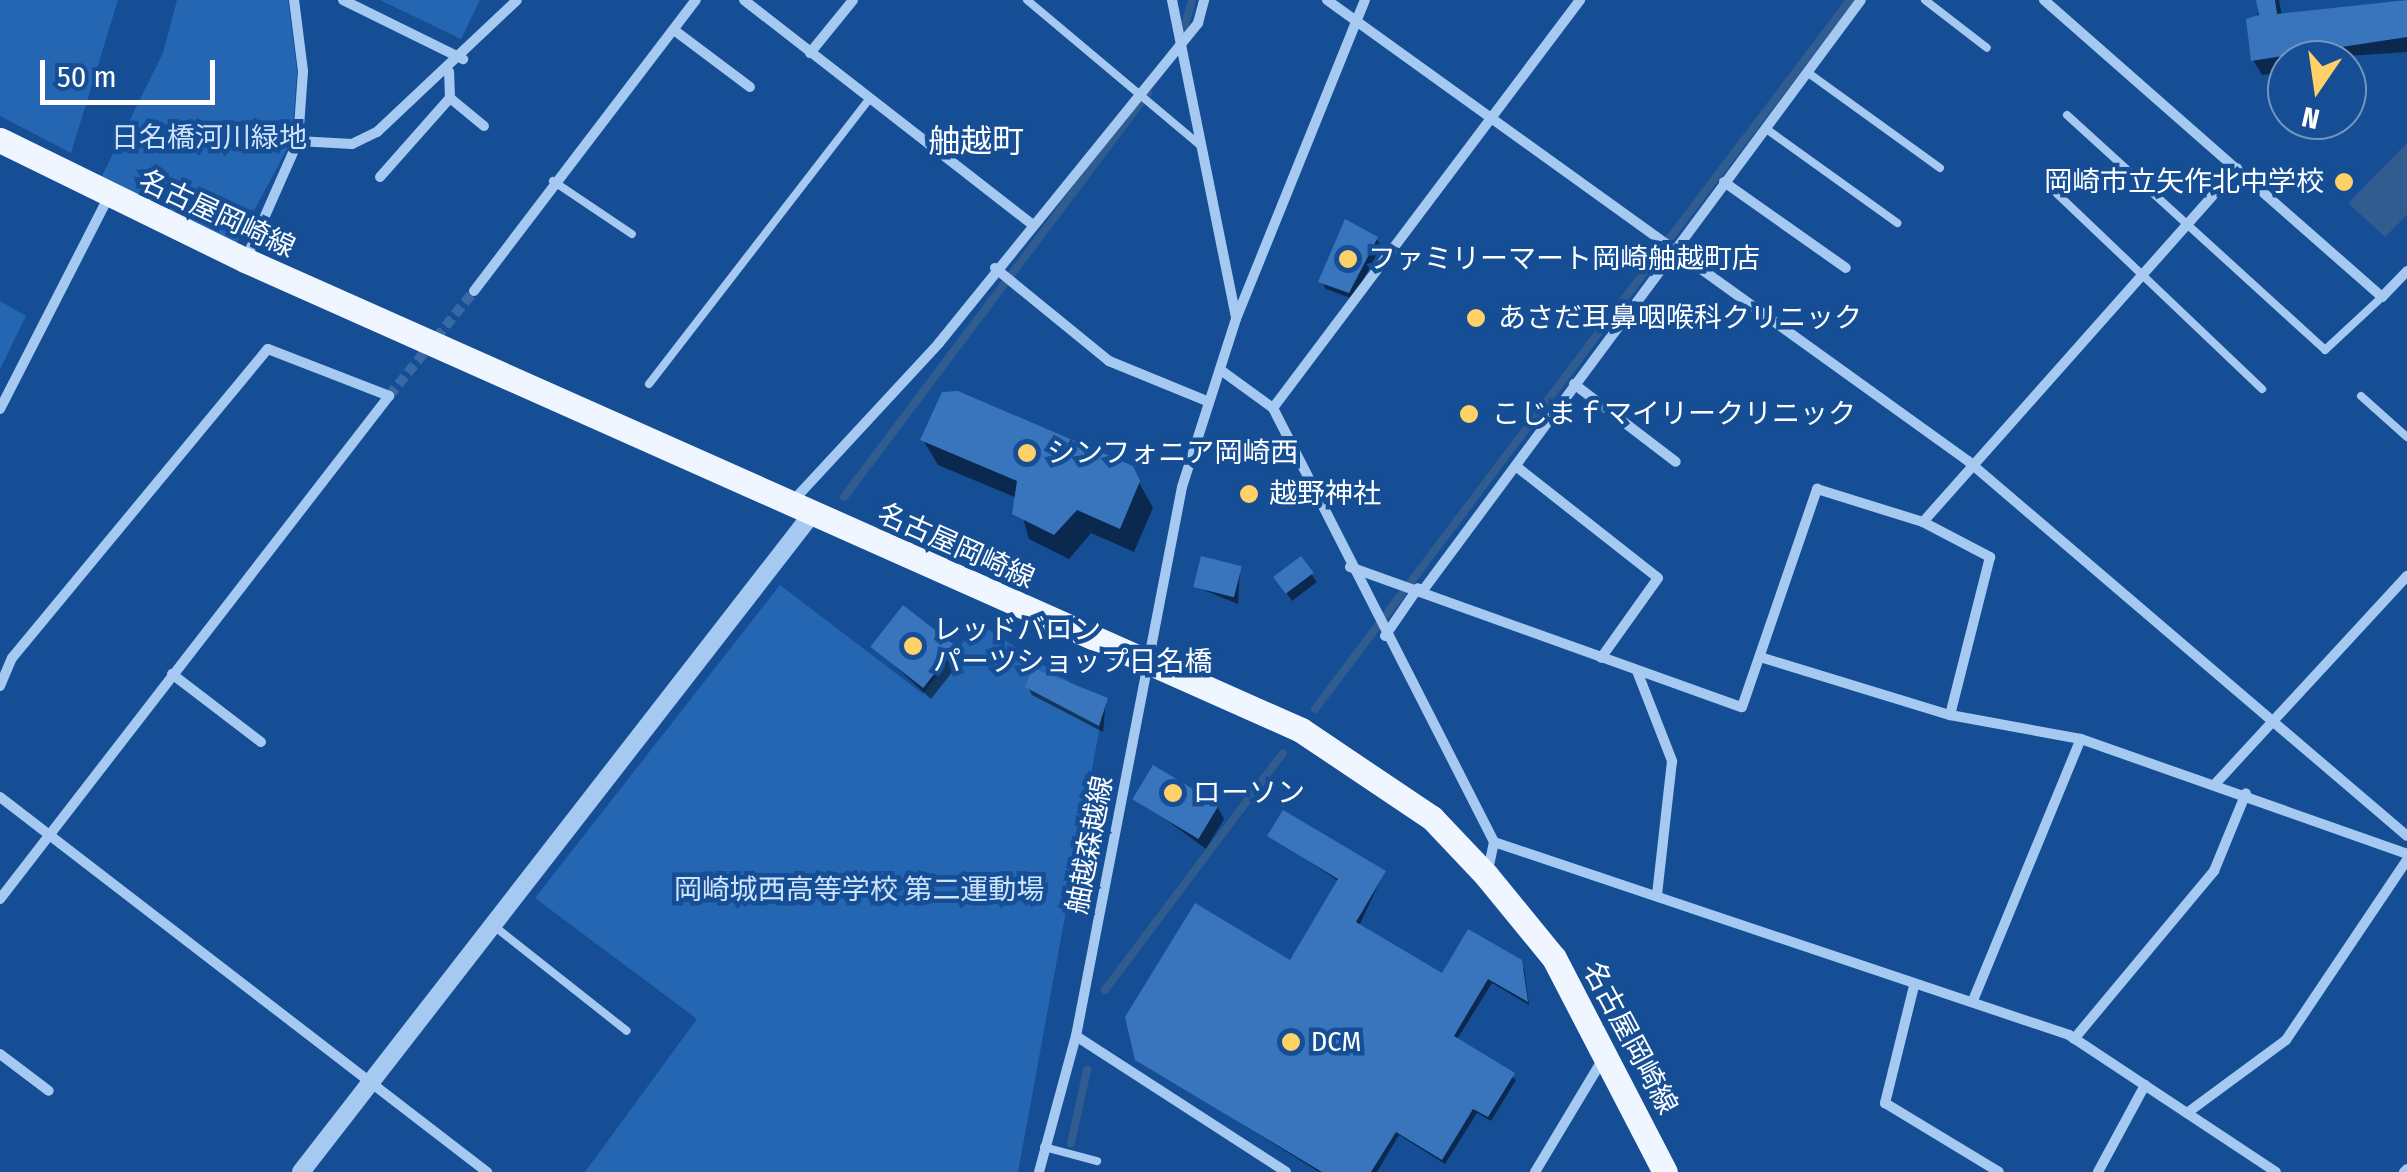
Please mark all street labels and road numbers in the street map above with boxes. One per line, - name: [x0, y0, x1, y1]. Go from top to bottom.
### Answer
- street label: 名古屋岡崎線: [134, 163, 300, 265]
- street label: 名古屋岡崎線: [872, 496, 1040, 596]
- street label: 舳越森越線: [1060, 773, 1120, 917]
- street label: 名古屋岡崎線: [1576, 956, 1684, 1120]

